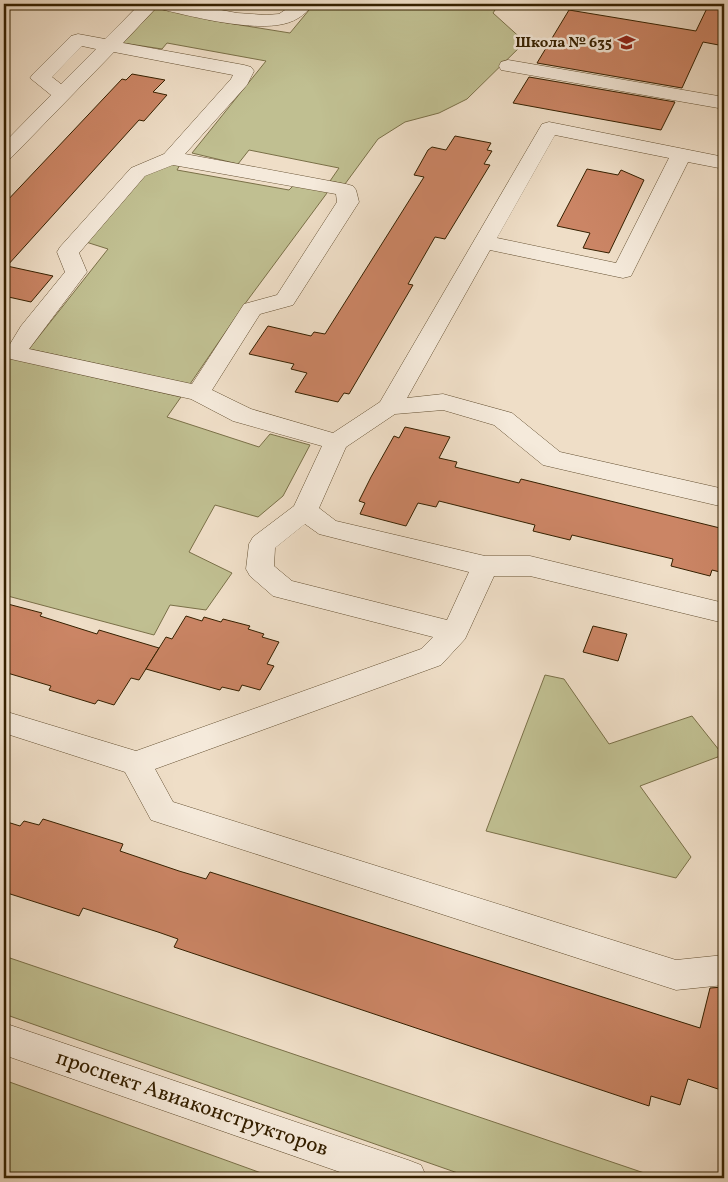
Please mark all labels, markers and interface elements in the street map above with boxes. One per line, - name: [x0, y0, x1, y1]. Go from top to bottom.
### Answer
- place label: Школа № 635: [515, 33, 612, 54]
- school or university icon: Школа № 635: [616, 33, 636, 53]
- street label: проспект Авиаконструкторов: [52, 1044, 332, 1164]

